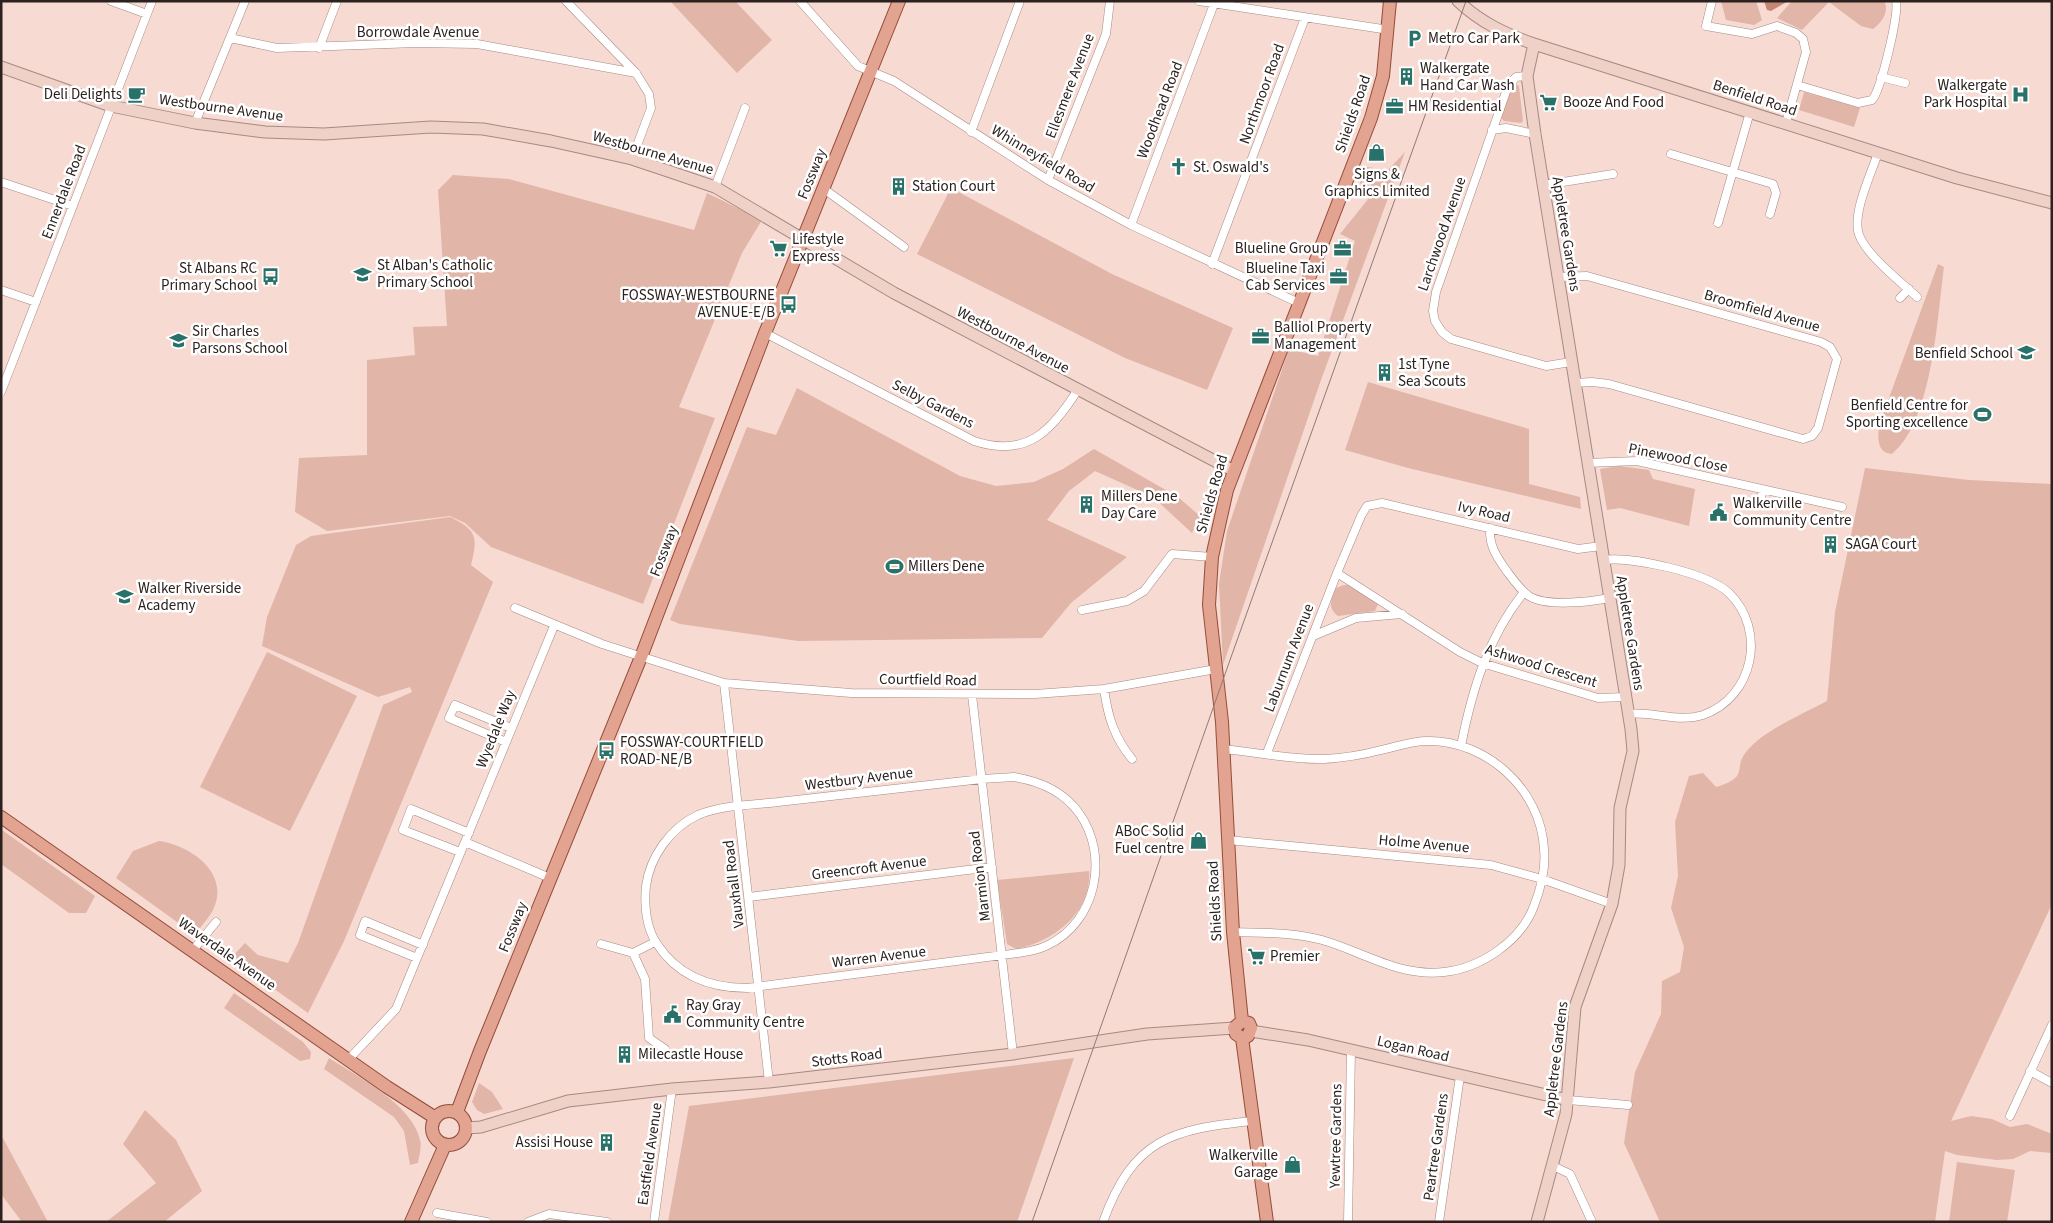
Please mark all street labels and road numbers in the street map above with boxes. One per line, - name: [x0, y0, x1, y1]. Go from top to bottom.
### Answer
- street label: Borrowdale Avenue: [357, 22, 479, 43]
- street label: Ellesmere Avenue: [1040, 30, 1100, 142]
- street label: Northmoor Road: [1234, 41, 1290, 147]
- street label: Woodhead Road: [1132, 58, 1188, 162]
- street label: Shields Road: [1330, 72, 1376, 156]
- street label: Benfield Road: [1710, 75, 1800, 121]
- street label: Westbourne Avenue: [158, 89, 284, 127]
- street label: Whinneyfield Road: [987, 120, 1099, 198]
- street label: Westbourne Avenue: [590, 126, 716, 180]
- street label: Ennerdale Road: [36, 142, 92, 242]
- street label: Fossway: [792, 145, 832, 203]
- street label: Larchwood Avenue: [1413, 174, 1471, 294]
- street label: Appletree Gardens: [1547, 175, 1585, 293]
- street label: Broomfield Avenue: [1702, 284, 1822, 338]
- street label: Westbourne Avenue: [953, 301, 1073, 379]
- street label: Selby Gardens: [888, 374, 978, 434]
- street label: Pinewood Close: [1627, 438, 1729, 478]
- street label: Shields Road: [1191, 452, 1233, 536]
- street label: Ivy Road: [1456, 496, 1512, 528]
- street label: Fossway: [645, 522, 683, 580]
- street label: Appletree Gardens: [1611, 574, 1649, 692]
- street label: Laburnum Avenue: [1259, 601, 1319, 715]
- street label: Ashwood Crescent: [1483, 639, 1599, 693]
- street label: Courtfield Road: [879, 669, 977, 691]
- street label: Wyedale Way: [471, 687, 521, 771]
- street label: Westbury Avenue: [804, 762, 914, 796]
- street label: Marmion Road: [964, 829, 996, 923]
- street label: Holme Avenue: [1378, 830, 1470, 858]
- street label: Vauxhall Road: [718, 839, 750, 929]
- street label: Greencroft Avenue: [810, 851, 928, 885]
- street label: Shields Road: [1202, 860, 1228, 942]
- street label: Fossway: [493, 898, 533, 956]
- street label: Waverdale Avenue: [174, 912, 280, 996]
- street label: Warren Avenue: [831, 941, 927, 973]
- street label: Appletree Gardens: [1539, 1000, 1573, 1118]
- street label: Logan Road: [1375, 1030, 1451, 1068]
- street label: Stotts Road: [810, 1043, 884, 1073]
- street label: Yewtree Gardens: [1325, 1083, 1347, 1190]
- street label: Peartree Gardens: [1418, 1092, 1454, 1202]
- street label: Eastfield Avenue: [632, 1101, 668, 1207]

